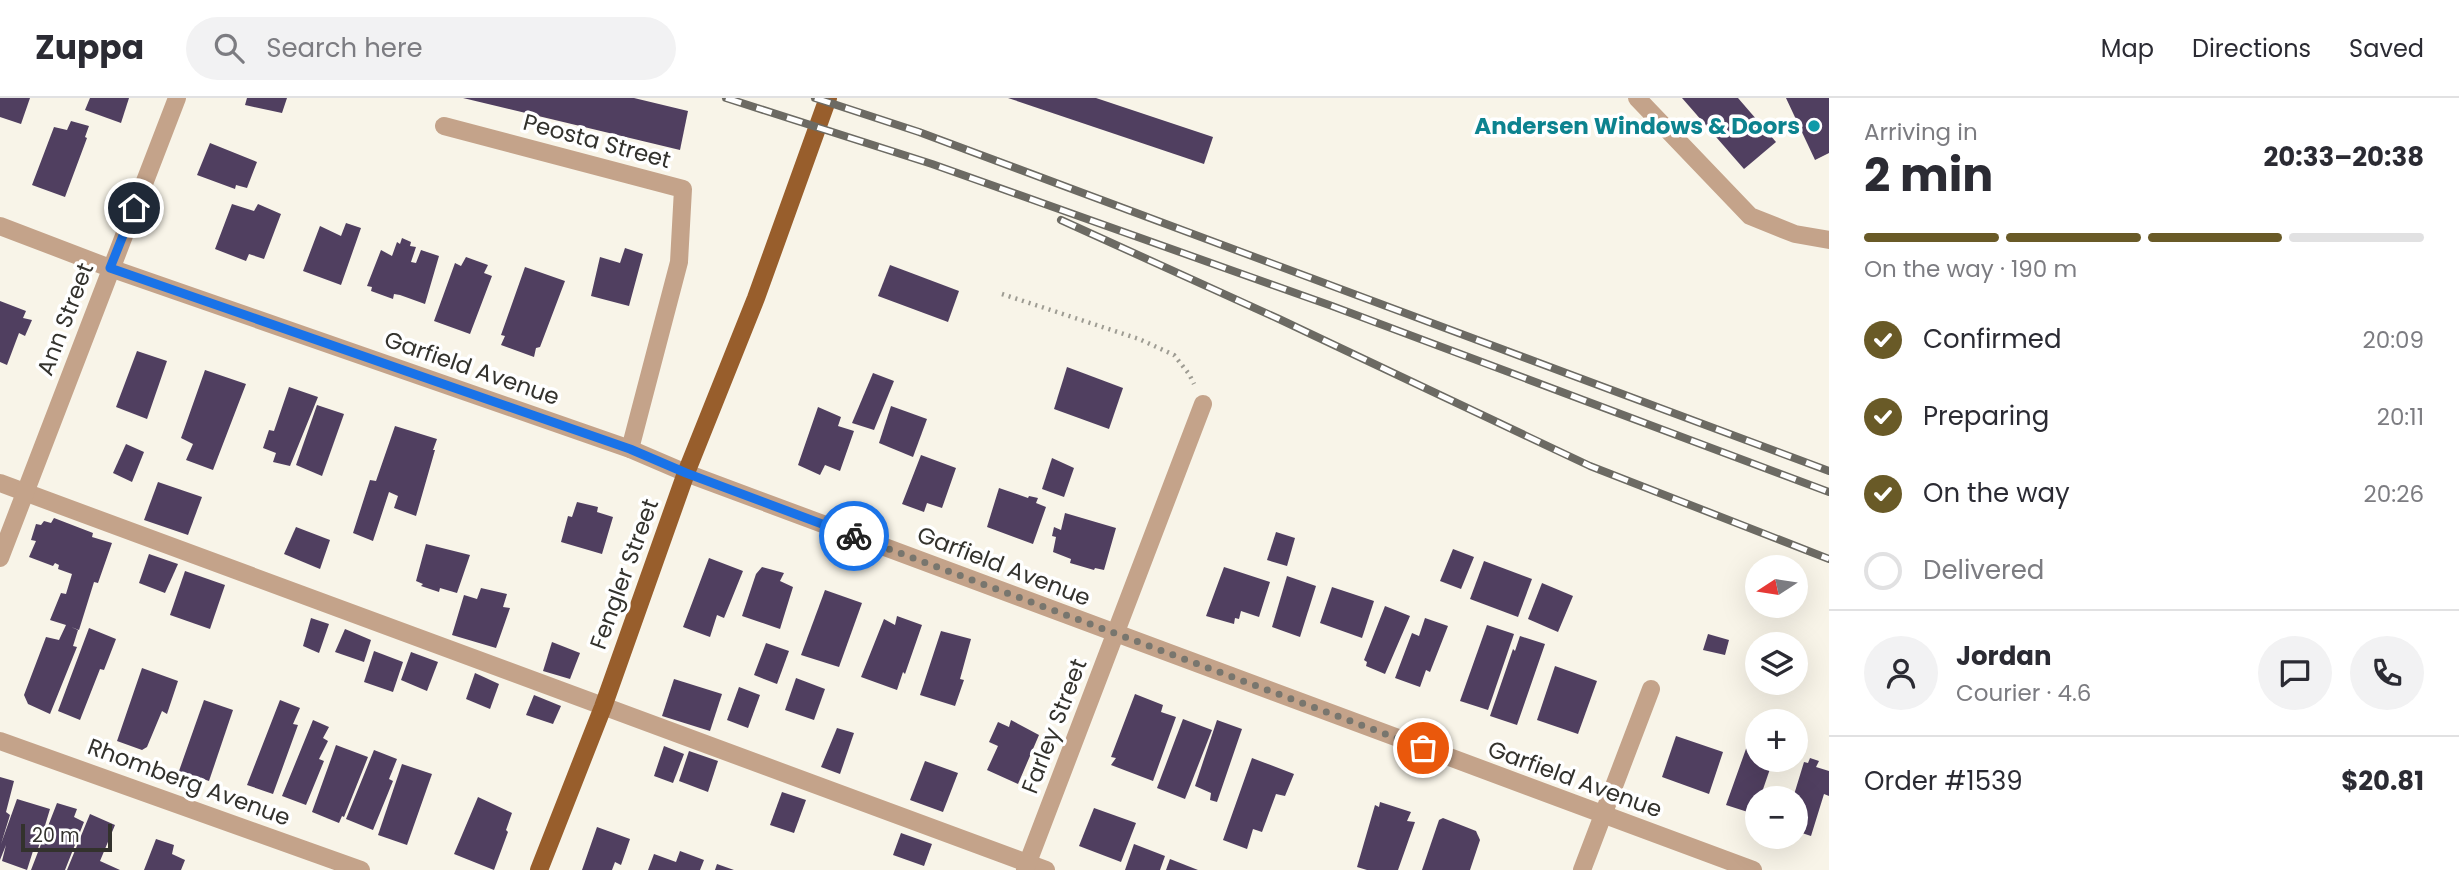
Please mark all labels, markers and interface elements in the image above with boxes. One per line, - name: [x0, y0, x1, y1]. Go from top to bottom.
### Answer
- search box: [186, 17, 676, 80]
- text: Zuppa: [35, 24, 144, 71]
- icon: search: [210, 29, 248, 67]
- text: Search here: [266, 30, 423, 66]
- text: Map: [2101, 32, 2154, 65]
- text: Directions: [2192, 32, 2311, 65]
- text: Saved: [2349, 32, 2424, 65]
- street label: Peosta Street: [520, 106, 674, 176]
- place label: Andersen Windows & Doors: [1474, 110, 1800, 142]
- text: Arriving in: [1864, 116, 1978, 148]
- marker: Andersen Windows & Doors: [1806, 118, 1822, 134]
- text: 20:33–20:38: [2264, 139, 2424, 175]
- text: 2 min: [1864, 143, 1993, 207]
- pin: [104, 178, 164, 238]
- icon: home: [115, 189, 153, 227]
- text: On the way · 190 m: [1864, 253, 2077, 285]
- street label: Ann Street: [29, 258, 101, 380]
- icon: check: [1864, 321, 1902, 359]
- text: Confirmed: [1923, 321, 2061, 357]
- street label: Garfield Avenue: [380, 323, 564, 413]
- text: 20:09: [2362, 324, 2424, 356]
- icon: check: [1864, 398, 1902, 436]
- text: Preparing: [1923, 398, 2049, 434]
- text: 20:11: [2377, 401, 2424, 433]
- icon: check: [1864, 475, 1902, 513]
- text: On the way: [1923, 475, 2070, 511]
- text: 20:26: [2364, 478, 2424, 510]
- street label: Fengler Street: [582, 494, 666, 654]
- courier: [819, 501, 889, 571]
- icon: bike: [835, 517, 873, 555]
- street label: Garfield Avenue: [913, 518, 1095, 614]
- text: Delivered: [1923, 552, 2044, 588]
- north arrow: [1745, 555, 1808, 618]
- map controls: [1745, 555, 1808, 849]
- button: layers: [1745, 632, 1808, 695]
- button: person: [1864, 636, 1938, 710]
- button: chat: [2258, 636, 2332, 710]
- button: phone: [2350, 636, 2424, 710]
- text: Jordan: [1956, 638, 2052, 674]
- street label: Farley Street: [1014, 654, 1094, 798]
- text: Courier · 4.6: [1956, 677, 2091, 709]
- button: +: [1745, 709, 1808, 772]
- pin: [1393, 718, 1453, 778]
- icon: bag: [1404, 729, 1442, 767]
- street label: Rhomberg Avenue: [83, 730, 295, 834]
- street label: Garfield Avenue: [1483, 733, 1667, 825]
- text: Order #1539: [1864, 763, 2023, 799]
- text: $20.81: [2341, 763, 2424, 799]
- button: −: [1745, 786, 1808, 849]
- scale bar: [21, 821, 112, 853]
- text: 20 m: [32, 822, 80, 849]

